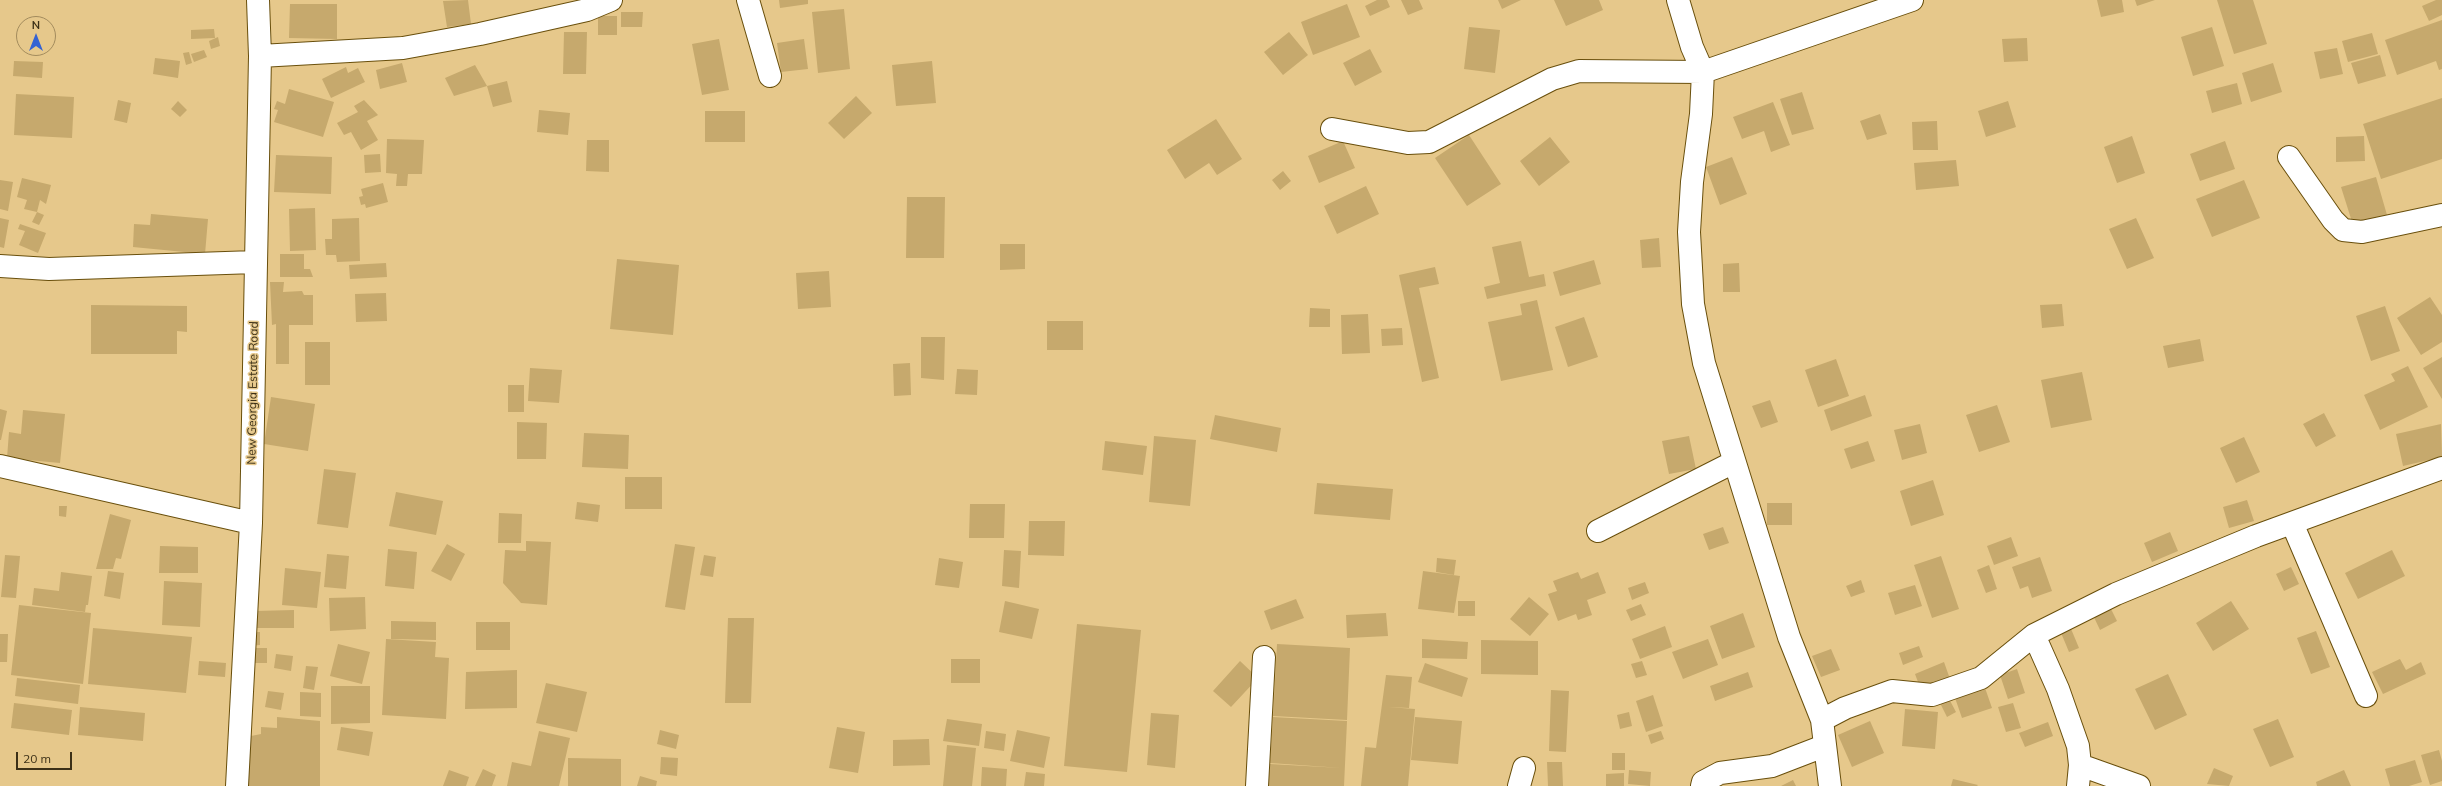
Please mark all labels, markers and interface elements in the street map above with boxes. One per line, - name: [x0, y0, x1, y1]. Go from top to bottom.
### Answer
- north arrow: [16, 16, 56, 56]
- text: N: [32, 18, 40, 32]
- street label: New Georgia Estate Road: [245, 321, 261, 465]
- scale bar: [18, 744, 74, 770]
- text: 20 m: [23, 751, 51, 766]

